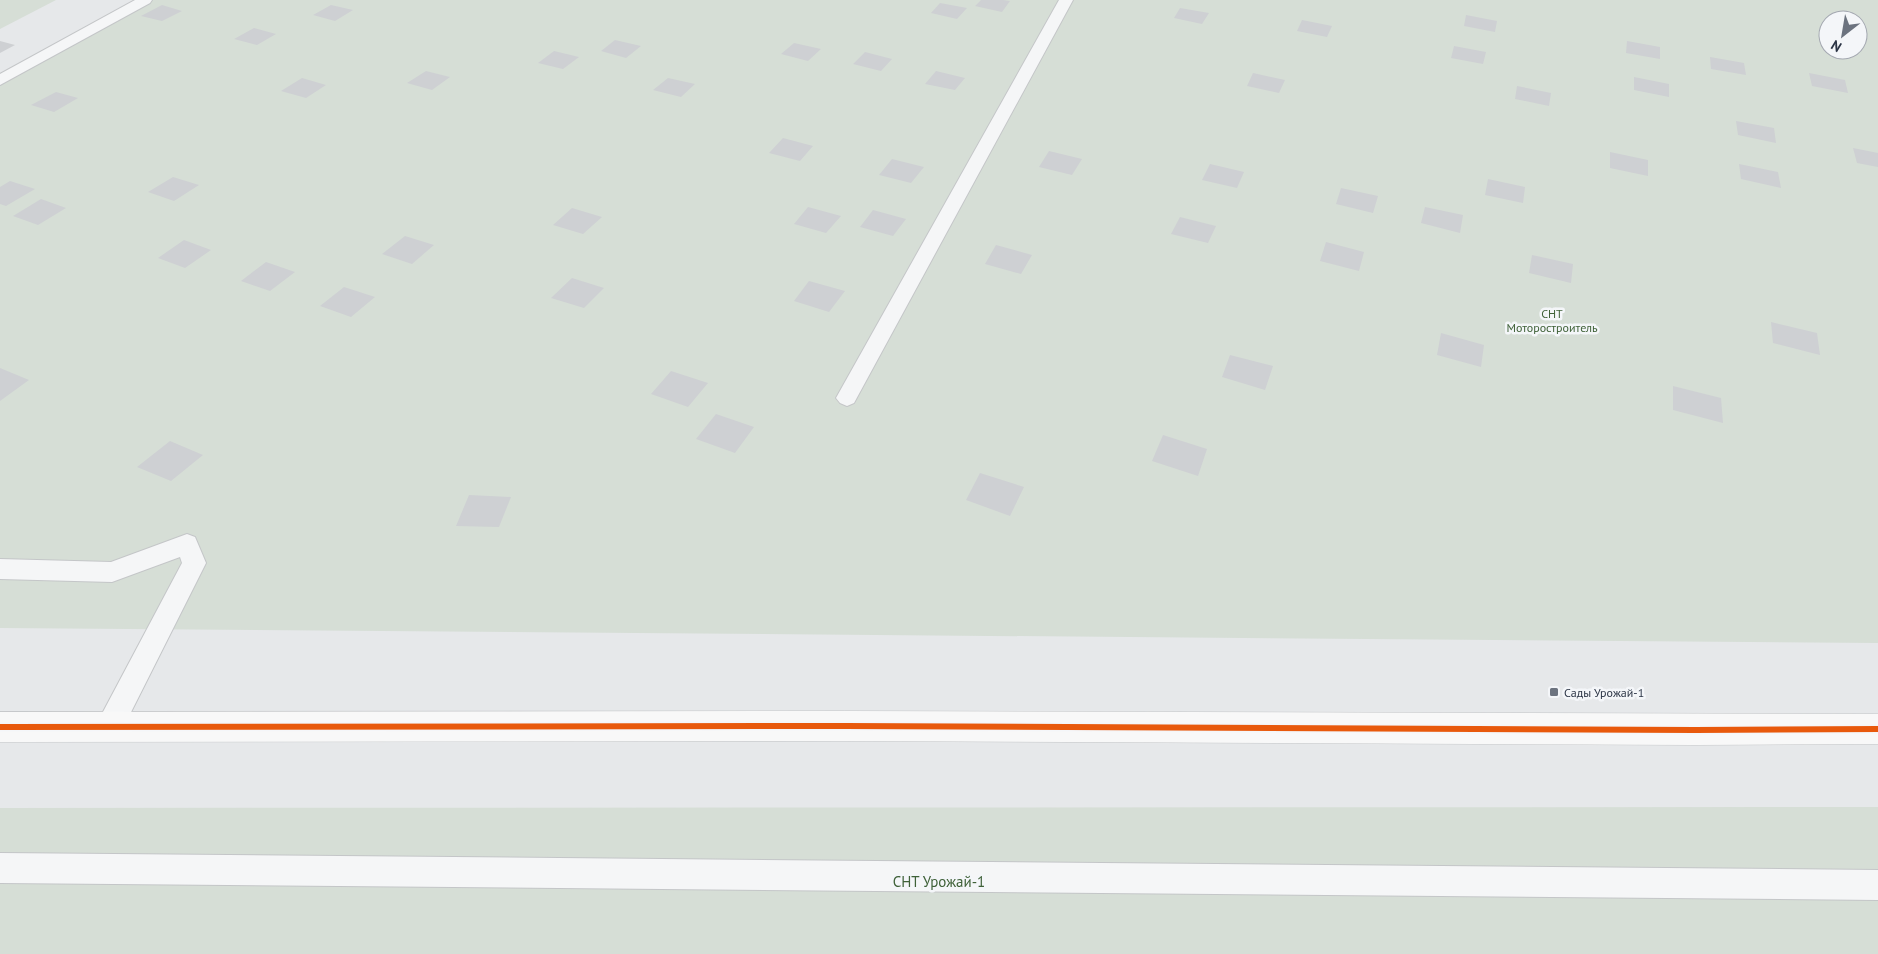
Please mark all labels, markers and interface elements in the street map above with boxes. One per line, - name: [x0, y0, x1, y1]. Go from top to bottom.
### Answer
- north arrow: [1818, 10, 1868, 60]
- text: N: [1828, 36, 1845, 56]
- park label: СНТ Моторостроитель: [1506, 306, 1598, 335]
- place label: Сады Урожай-1: [1564, 685, 1644, 700]
- marker: Сады Урожай-1: [1548, 686, 1560, 698]
- park label: СНТ Урожай-1: [893, 872, 985, 891]

